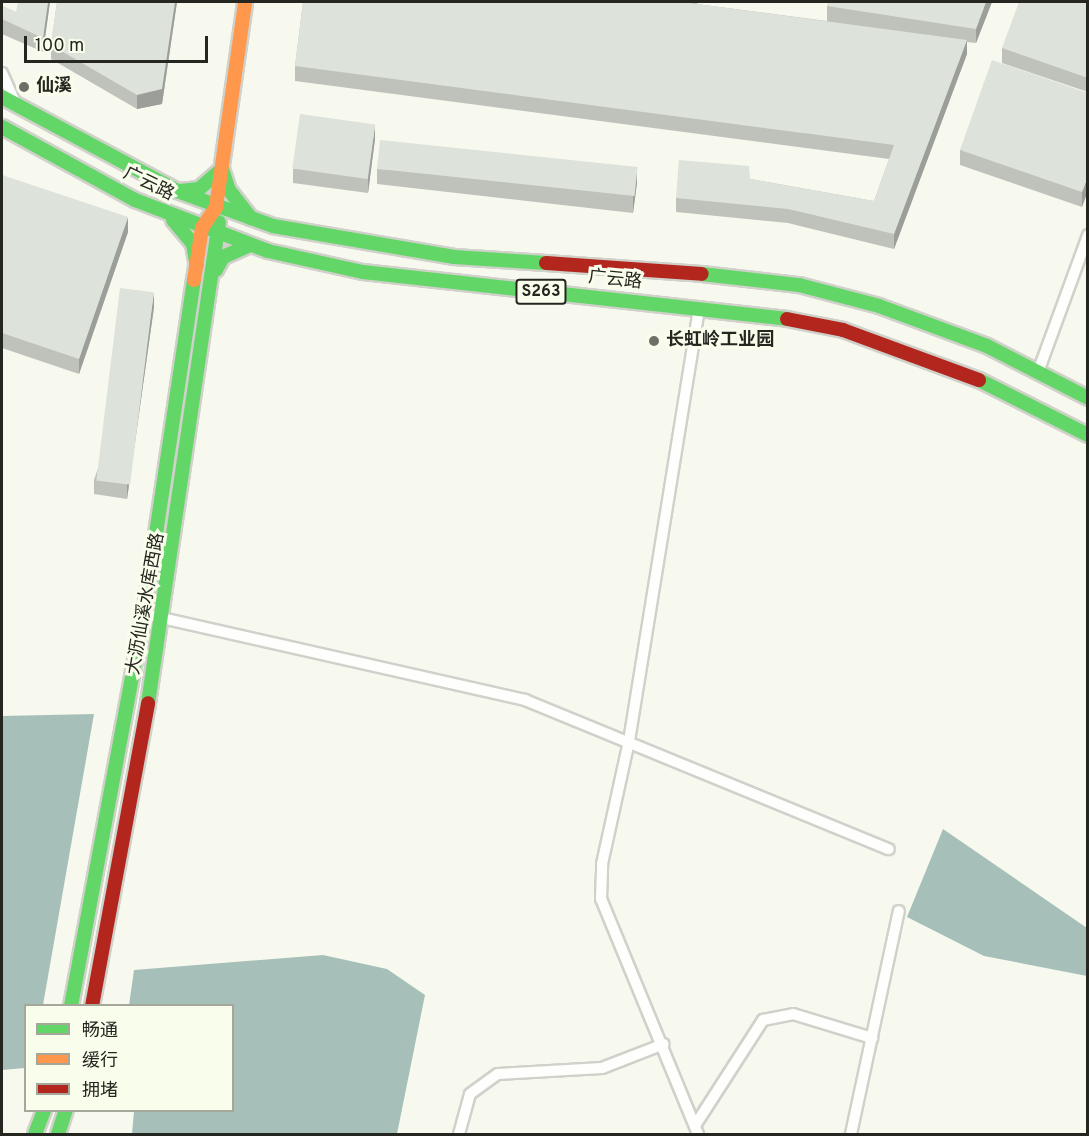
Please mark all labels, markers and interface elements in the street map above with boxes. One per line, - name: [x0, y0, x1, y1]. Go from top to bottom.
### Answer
- scale bar: [27, 24, 212, 62]
- text: 100 m: [35, 35, 84, 58]
- place label: 仙溪: [36, 76, 72, 98]
- marker: 仙溪: [17, 80, 31, 94]
- street label: 广云路: [119, 163, 177, 207]
- street label: 广云路: [587, 267, 643, 295]
- road number: S263: [514, 279, 568, 305]
- place label: 长虹岭工业园: [666, 330, 774, 352]
- marker: 长虹岭工业园: [647, 334, 661, 348]
- street label: 大沥仙溪水库西路: [124, 531, 170, 677]
- legend: [24, 1004, 234, 1112]
- text: 畅通: [82, 1020, 118, 1043]
- text: 缓行: [82, 1050, 118, 1073]
- text: 拥堵: [82, 1080, 118, 1103]

